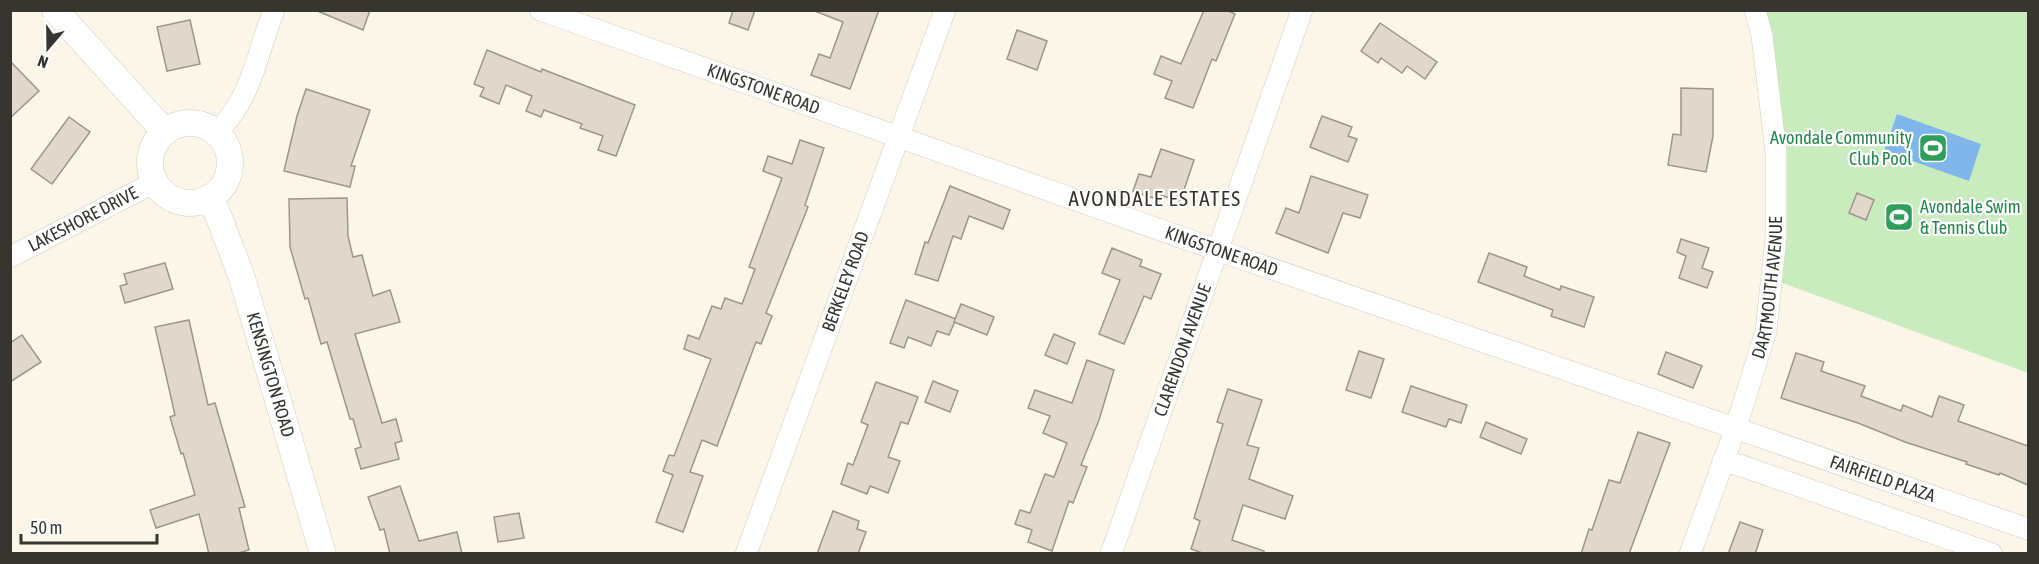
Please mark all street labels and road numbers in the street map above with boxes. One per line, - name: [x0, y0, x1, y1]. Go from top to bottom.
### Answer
- street label: KINGSTONE ROAD: [704, 59, 823, 118]
- street label: LAKESHORE DRIVE: [24, 182, 141, 256]
- street label: DARTMOUTH AVENUE: [1747, 216, 1786, 361]
- street label: KINGSTONE ROAD: [1162, 221, 1281, 280]
- street label: BERKELEY ROAD: [817, 229, 873, 334]
- street label: CLARENDON AVENUE: [1149, 281, 1215, 419]
- street label: KENSINGTON ROAD: [243, 310, 299, 439]
- street label: FAIRFIELD PLAZA: [1827, 451, 1938, 506]

